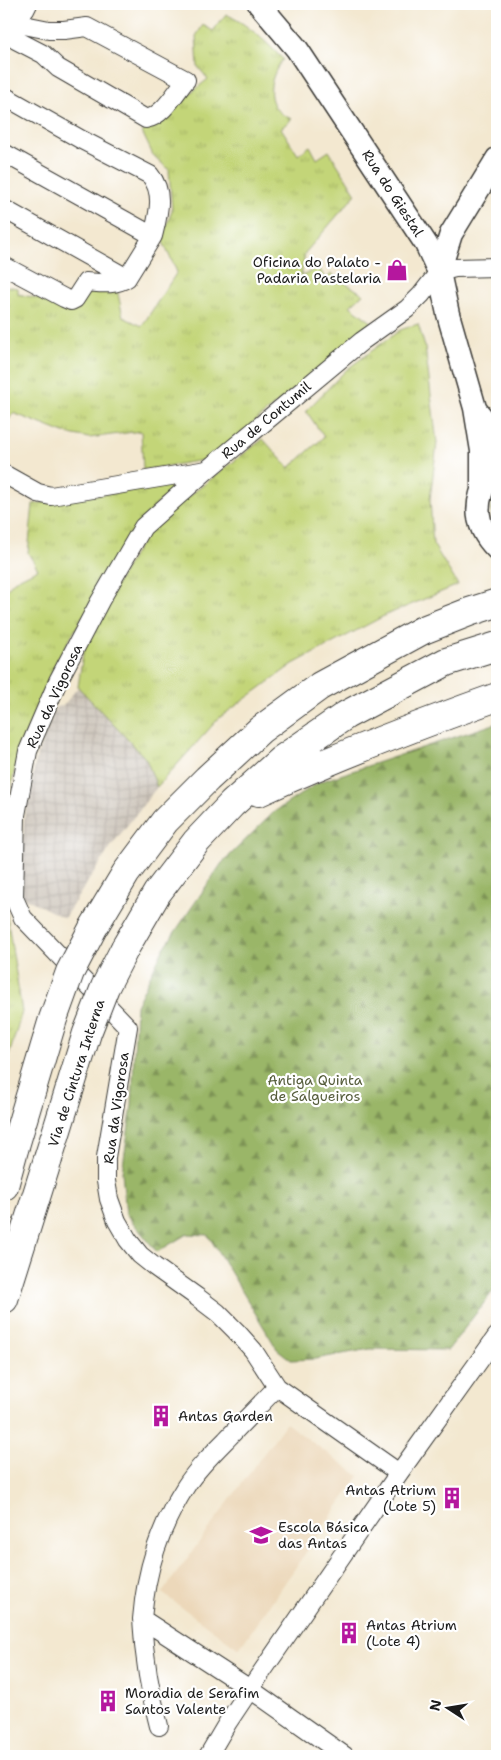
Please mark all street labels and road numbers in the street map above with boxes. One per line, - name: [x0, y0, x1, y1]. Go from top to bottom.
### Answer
- street label: Rua do Giestal: [358, 146, 428, 241]
- street label: Rua de Contumil: [218, 377, 315, 463]
- street label: Rua da Vigorosa: [22, 641, 86, 751]
- street label: Via de Cintura Interna: [44, 997, 108, 1149]
- street label: Rua da Vigorosa: [99, 1051, 133, 1165]

